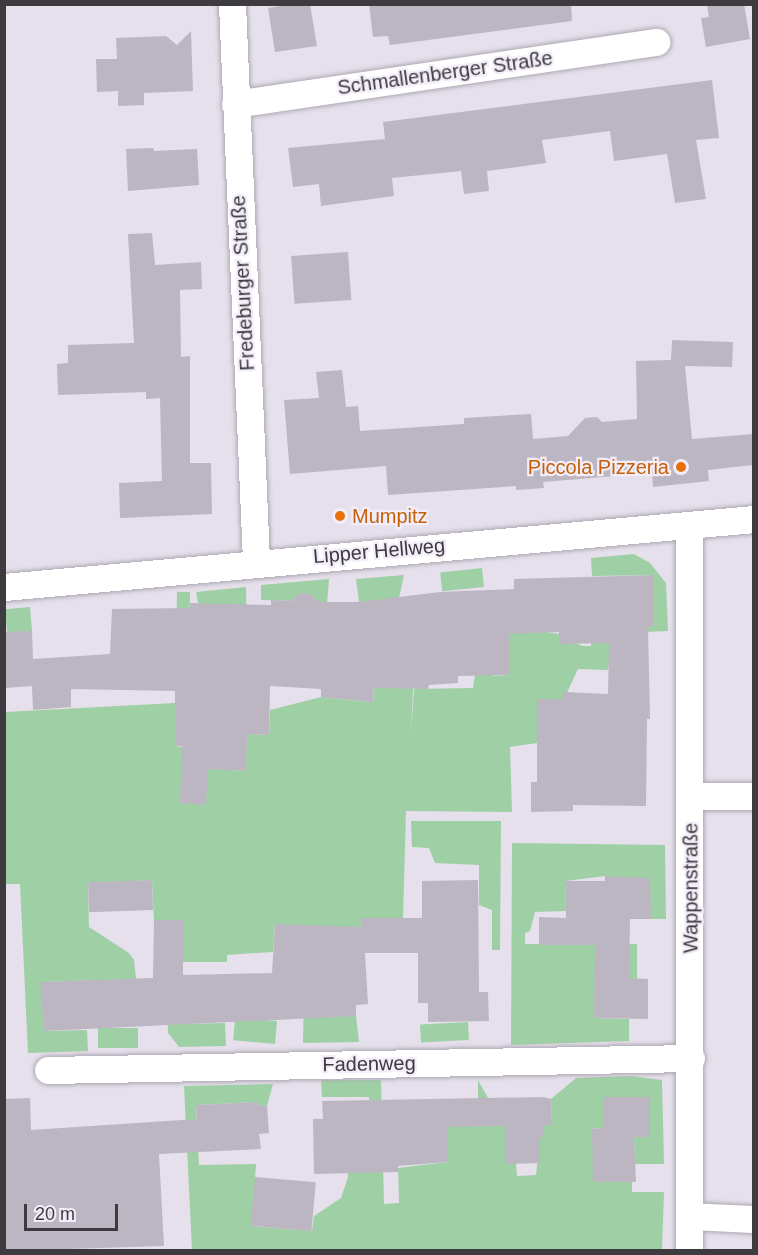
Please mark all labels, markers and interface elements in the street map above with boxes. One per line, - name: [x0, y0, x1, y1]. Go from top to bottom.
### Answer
- street label: Schmallenberger Straße: [336, 46, 554, 100]
- street label: Fredeburger Straße: [226, 195, 260, 371]
- place label: Piccola Pizzeria: [528, 455, 669, 479]
- marker: Piccola Pizzeria: [674, 460, 688, 474]
- place label: Mumpitz: [352, 504, 428, 528]
- marker: Mumpitz: [333, 509, 347, 523]
- street label: Lipper Hellweg: [312, 533, 446, 569]
- street label: Wappenstraße: [679, 823, 703, 953]
- street label: Fadenweg: [322, 1051, 416, 1077]
- scale bar: [27, 1192, 122, 1230]
- text: 20 m: [35, 1204, 75, 1224]

